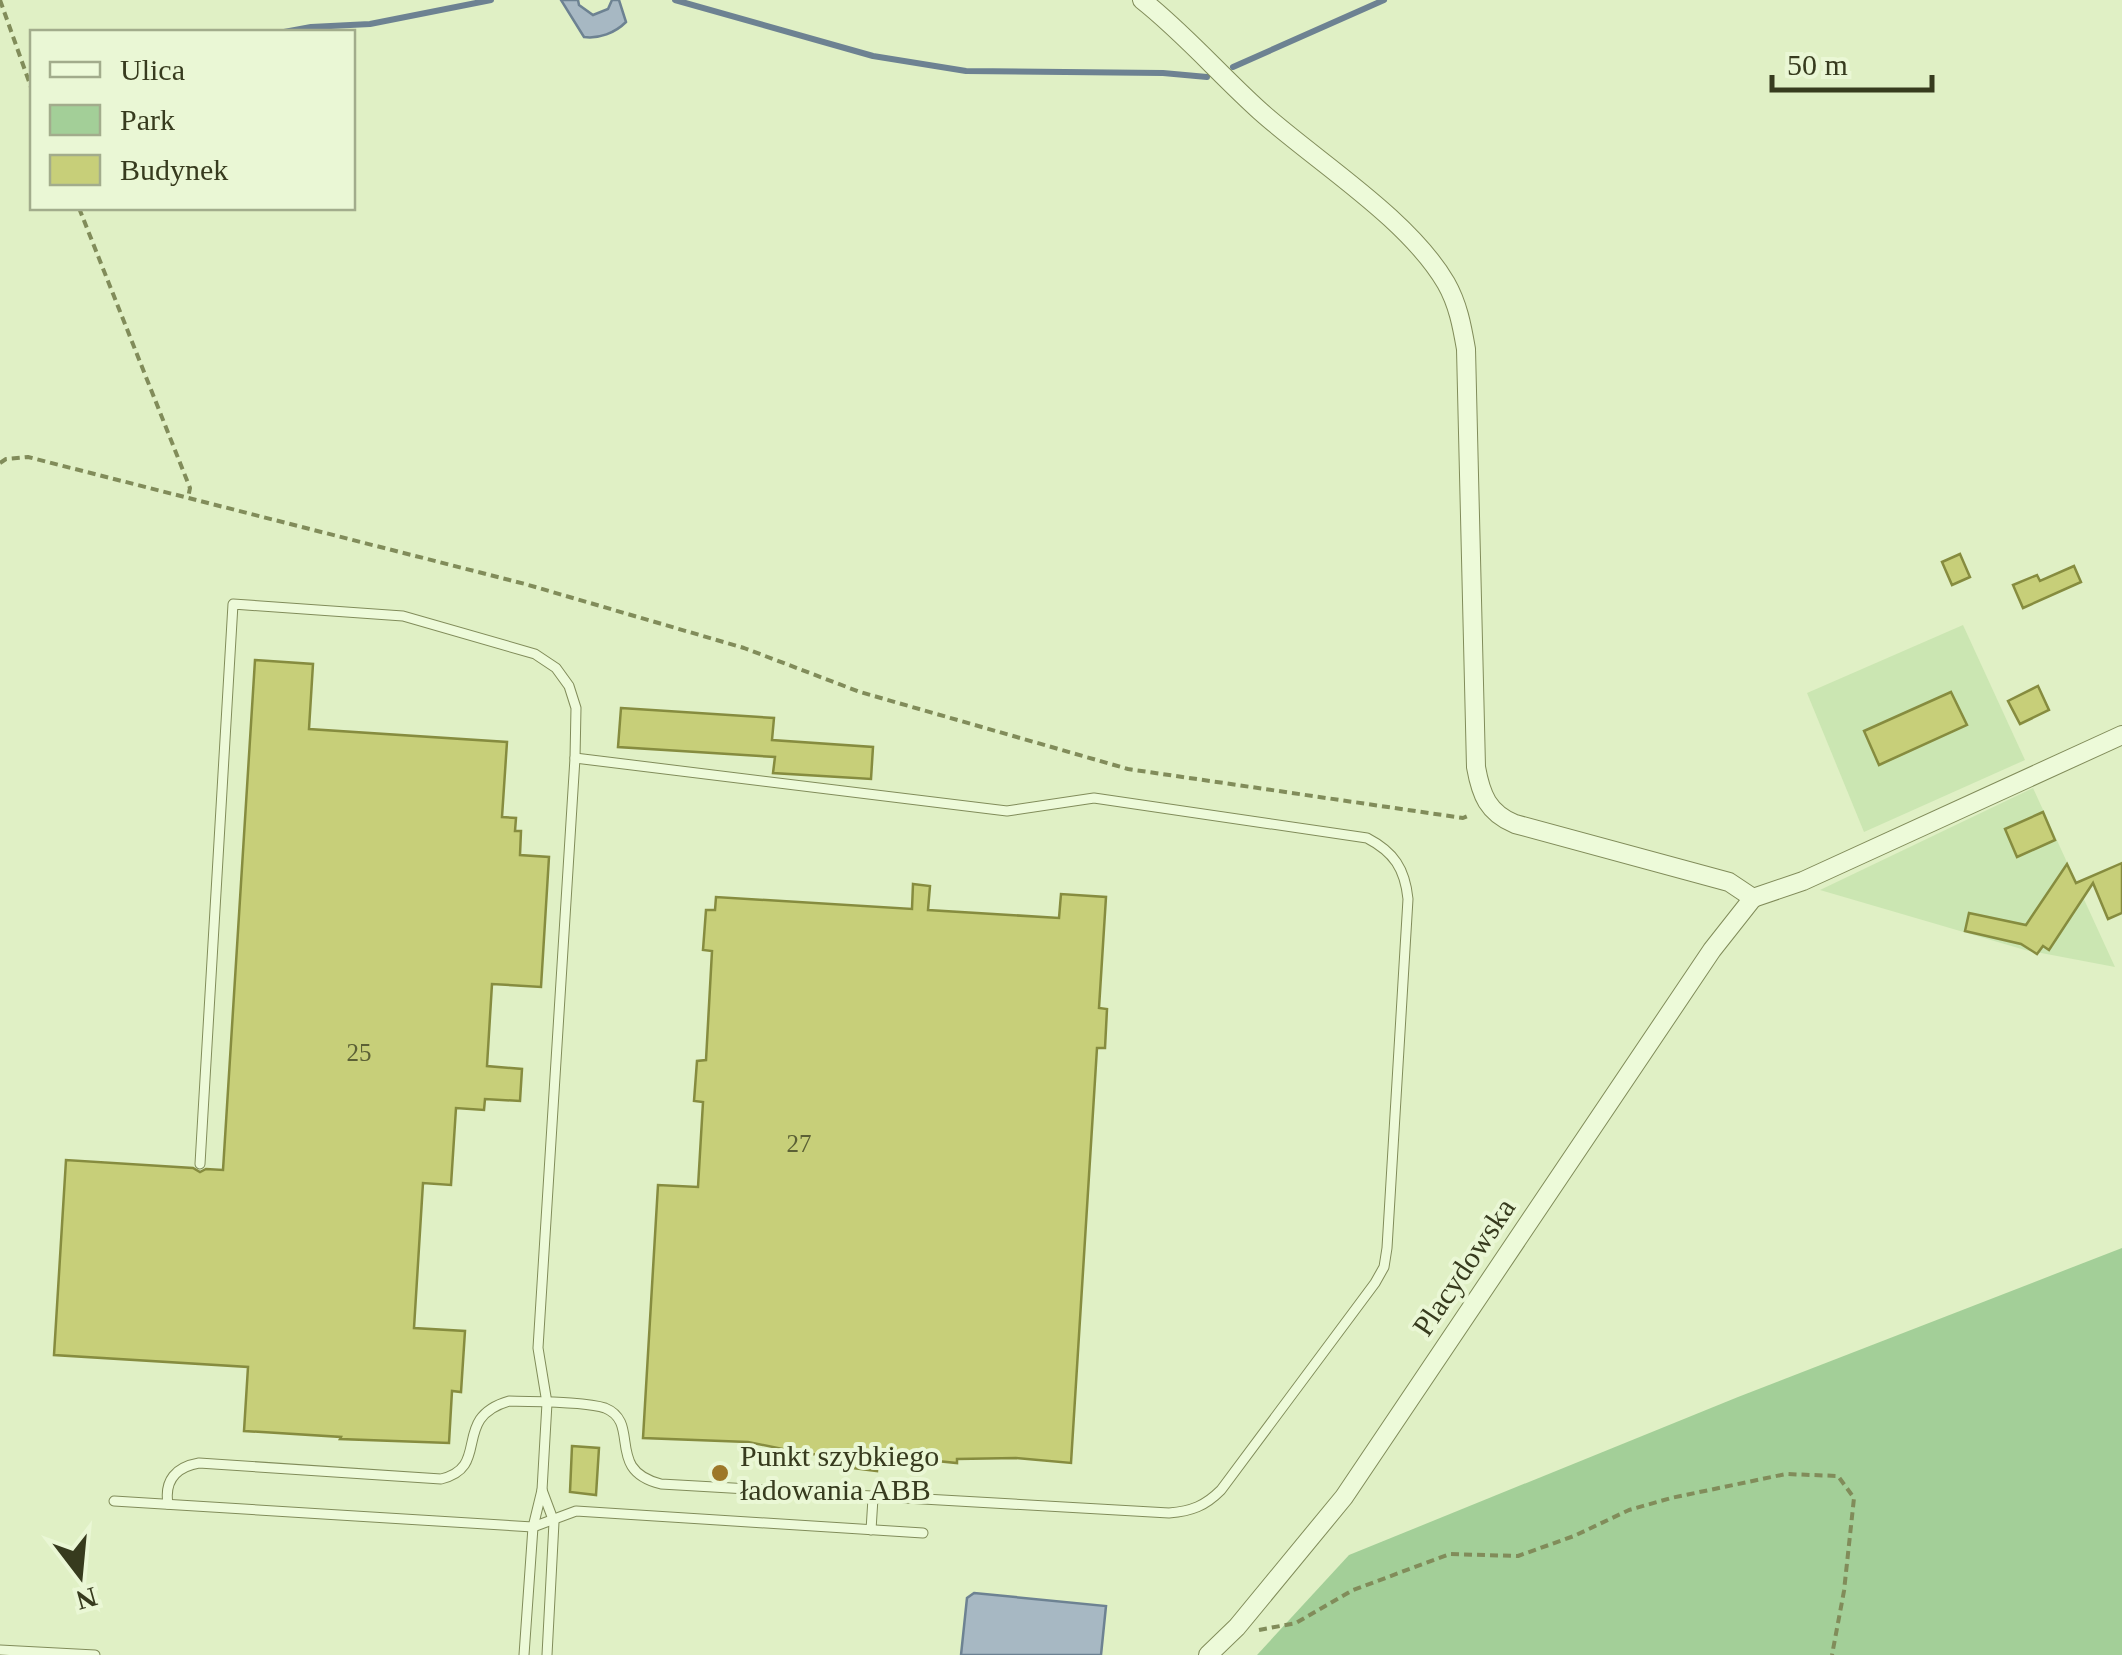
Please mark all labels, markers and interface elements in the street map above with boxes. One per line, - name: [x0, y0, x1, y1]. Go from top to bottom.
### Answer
- legend: [30, 30, 355, 210]
- scale bar: [1772, 30, 1932, 92]
- text: 50 m: [1787, 48, 1848, 81]
- text: Ulica: [120, 53, 185, 86]
- text: Park: [120, 103, 175, 136]
- text: Budynek: [120, 153, 228, 186]
- house number: 25: [347, 1039, 372, 1066]
- house number: 27: [787, 1130, 812, 1157]
- street label: Placydowska: [1406, 1192, 1522, 1342]
- place label: Punkt szybkiego ładowania ABB: [740, 1439, 939, 1506]
- marker: Punkt szybkiego ładowania ABB: [709, 1462, 731, 1484]
- north arrow: [30, 1525, 130, 1625]
- text: N: [73, 1581, 101, 1616]

